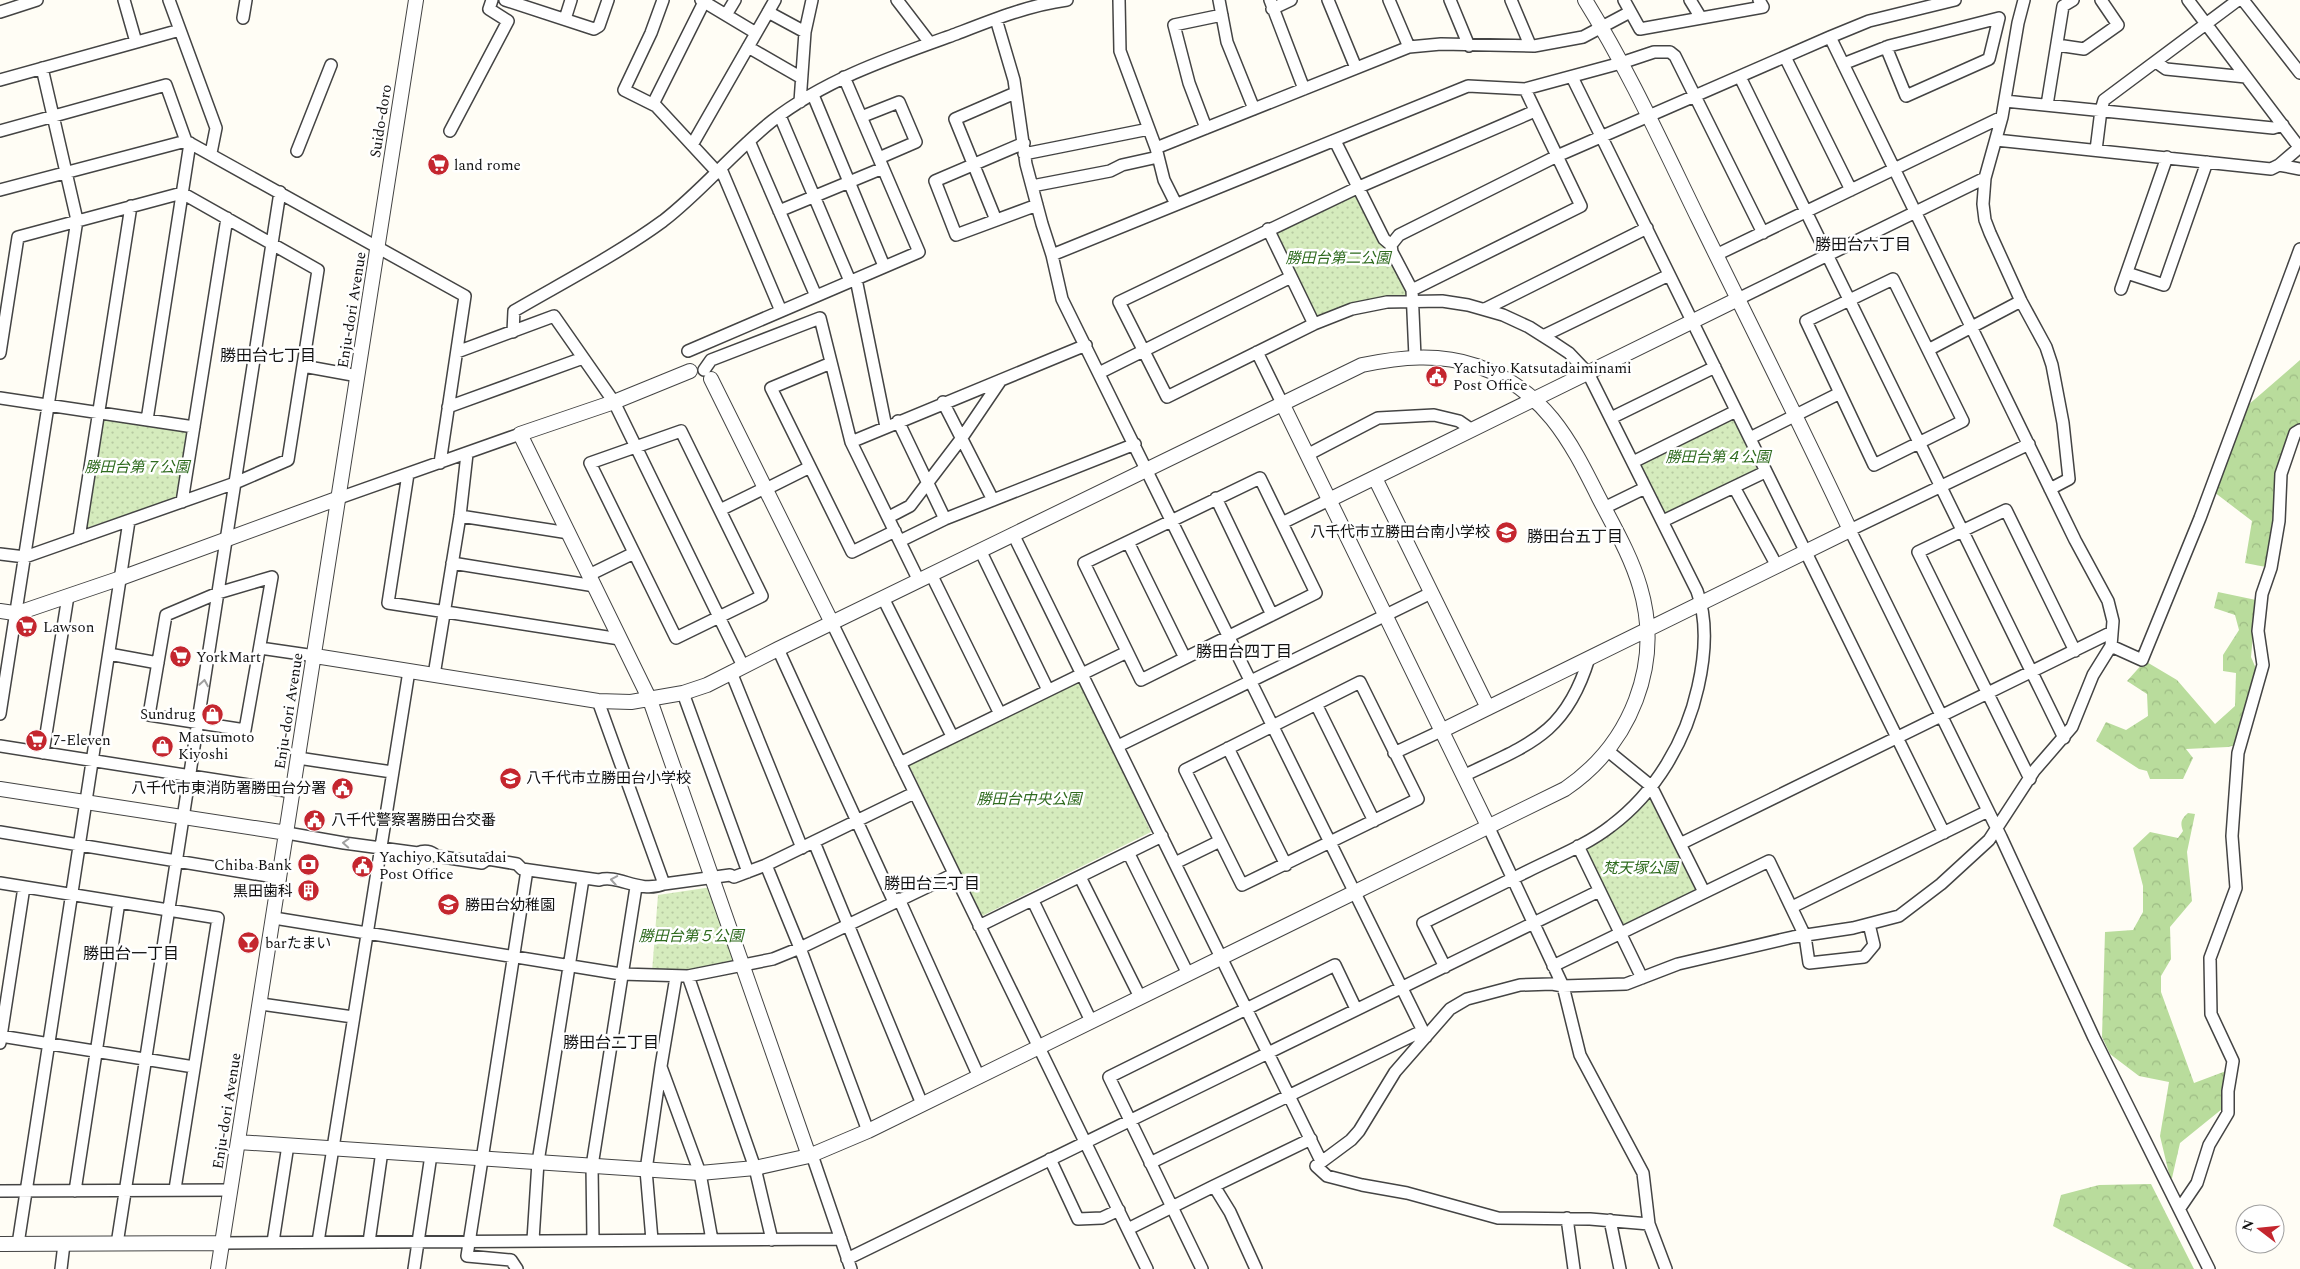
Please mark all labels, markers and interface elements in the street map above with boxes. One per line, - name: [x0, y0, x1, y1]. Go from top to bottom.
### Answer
- street label: Suido-doro: [364, 83, 398, 159]
- supermarket icon: land rome: [426, 153, 450, 177]
- place label: land rome: [454, 154, 521, 177]
- district label: 勝田台六丁目: [1815, 233, 1911, 257]
- park label: 勝田台第二公園: [1285, 247, 1392, 270]
- street label: Enju-dori Avenue: [331, 250, 373, 370]
- district label: 勝田台七丁目: [220, 344, 316, 368]
- place label: Yachiyo Katsutadaiminami Post Office: [1453, 357, 1632, 397]
- public building icon: Yachiyo Katsutadaiminami Post Office: [1425, 365, 1449, 389]
- park label: 勝田台第４公園: [1665, 446, 1772, 469]
- park label: 勝田台第７公園: [84, 456, 191, 479]
- school or university icon: 八千代市立勝田台南小学校: [1494, 520, 1518, 544]
- place label: 八千代市立勝田台南小学校: [1310, 521, 1490, 544]
- district label: 勝田台五丁目: [1527, 525, 1623, 549]
- supermarket icon: Lawson: [15, 615, 39, 639]
- place label: Lawson: [43, 616, 95, 639]
- district label: 勝田台四丁目: [1196, 640, 1292, 664]
- supermarket icon: YorkMart: [168, 645, 192, 669]
- place label: YorkMart: [196, 646, 261, 669]
- street label: Enju-dori Avenue: [268, 651, 310, 771]
- one-way arrow: [198, 678, 208, 687]
- shop icon: Sundrug: [200, 702, 224, 726]
- place label: Sundrug: [140, 703, 196, 726]
- place label: Matsumoto Kiyoshi: [178, 726, 254, 766]
- supermarket icon: 7-Eleven: [25, 728, 49, 752]
- place label: 7-Eleven: [53, 729, 111, 752]
- shop icon: Matsumoto Kiyoshi: [150, 734, 174, 758]
- school or university icon: 八千代市立勝田台小学校: [498, 766, 522, 790]
- place label: 八千代市立勝田台小学校: [526, 767, 691, 790]
- public building icon: 八千代市東消防署勝田台分署: [330, 776, 354, 800]
- place label: 八千代市東消防署勝田台分署: [131, 777, 326, 800]
- park label: 勝田台中央公園: [976, 788, 1083, 811]
- public building icon: 八千代警察署勝田台交番: [303, 808, 327, 832]
- place label: 八千代警察署勝田台交番: [331, 809, 496, 832]
- one-way arrow: [342, 838, 350, 849]
- place label: Yachiyo Katsutadai Post Office: [379, 846, 507, 886]
- bank icon: Chiba Bank: [296, 853, 320, 877]
- place label: Chiba Bank: [214, 854, 292, 877]
- public building icon: Yachiyo Katsutadai Post Office: [351, 854, 375, 878]
- park label: 梵天塚公園: [1602, 857, 1679, 880]
- district label: 勝田台三丁目: [884, 872, 980, 896]
- one-way arrow: [609, 876, 618, 886]
- building icon: 黒田歯科: [297, 879, 321, 903]
- place label: 黒田歯科: [233, 880, 293, 903]
- school or university icon: 勝田台幼稚園: [437, 893, 461, 917]
- place label: 勝田台幼稚園: [465, 894, 555, 917]
- park label: 勝田台第５公園: [638, 925, 745, 948]
- bar icon: barたまい: [237, 931, 261, 955]
- place label: barたまい: [265, 932, 331, 955]
- district label: 勝田台一丁目: [83, 942, 179, 966]
- district label: 勝田台二丁目: [563, 1031, 659, 1055]
- street label: Enju-dori Avenue: [206, 1051, 248, 1171]
- north arrow: [2235, 1204, 2285, 1254]
- text: N: [2236, 1217, 2260, 1234]

